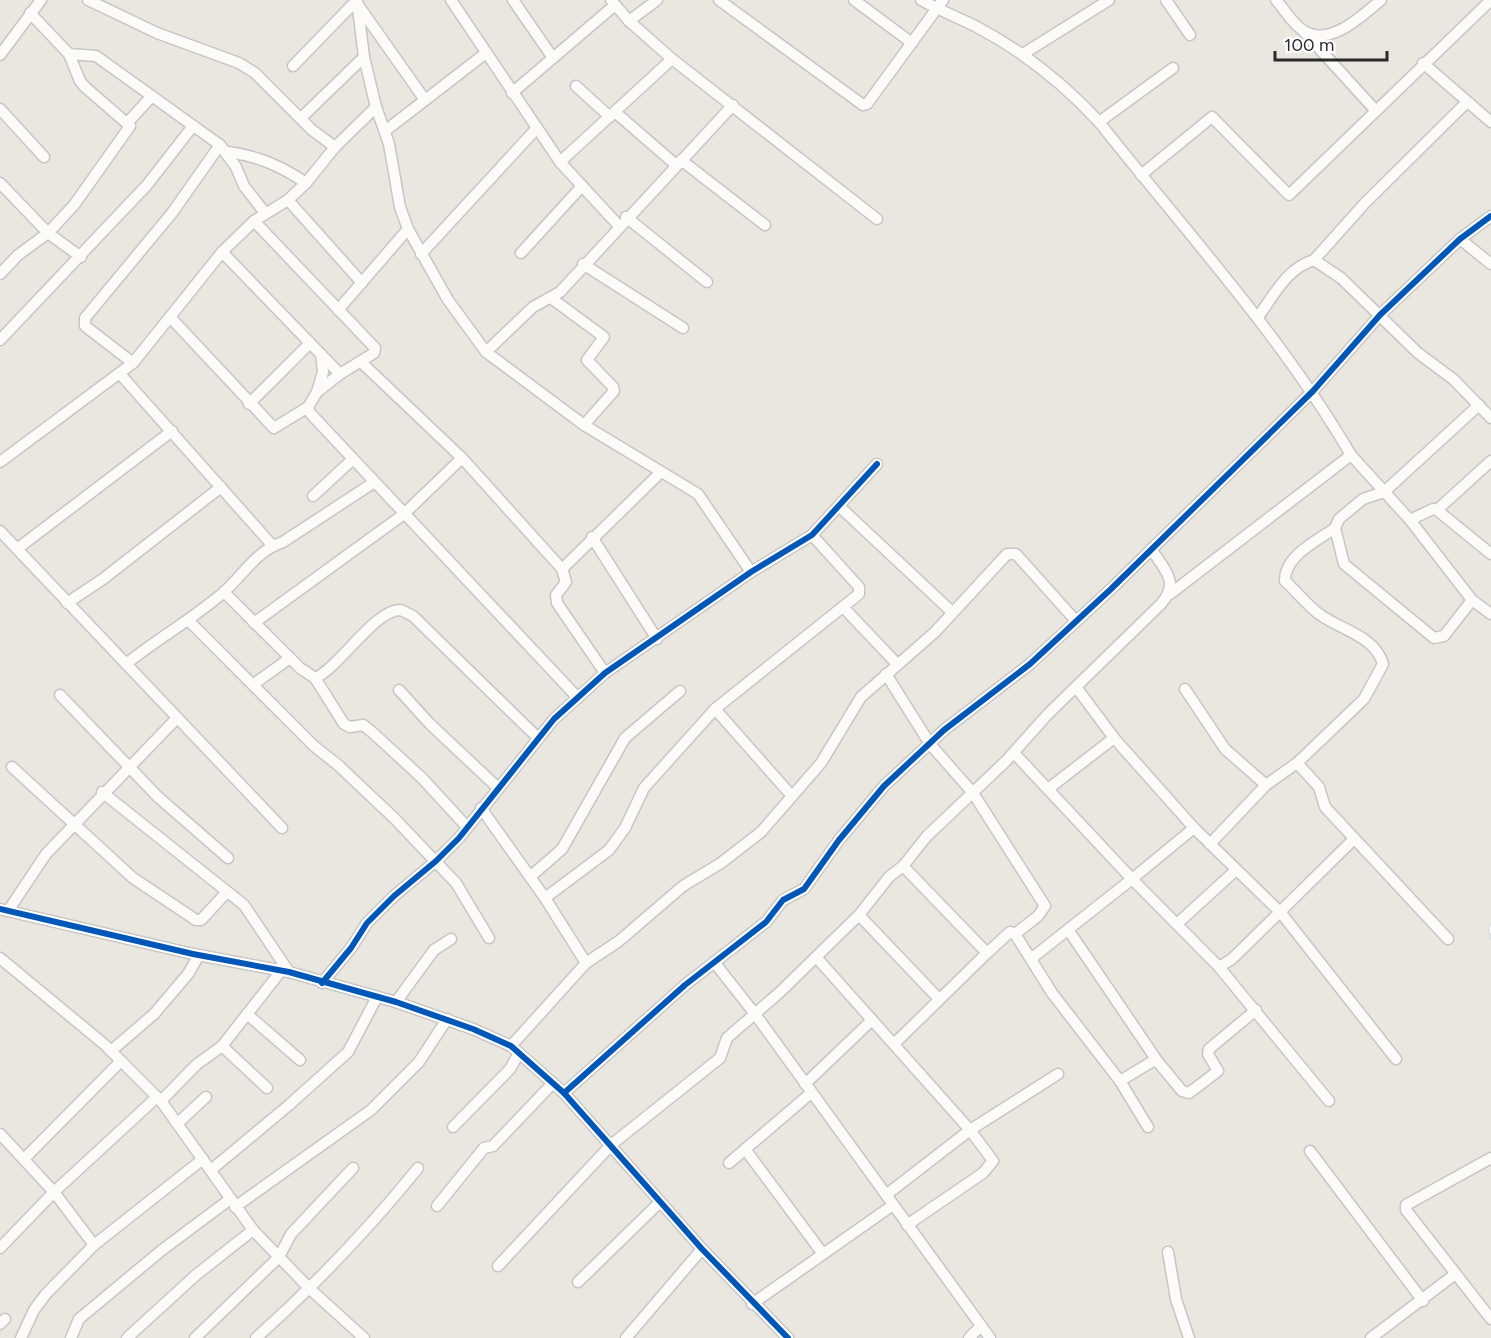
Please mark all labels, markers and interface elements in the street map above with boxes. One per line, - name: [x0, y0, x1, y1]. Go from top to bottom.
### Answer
- scale bar: [1275, 24, 1388, 62]
- text: 100 m: [1284, 34, 1334, 56]

